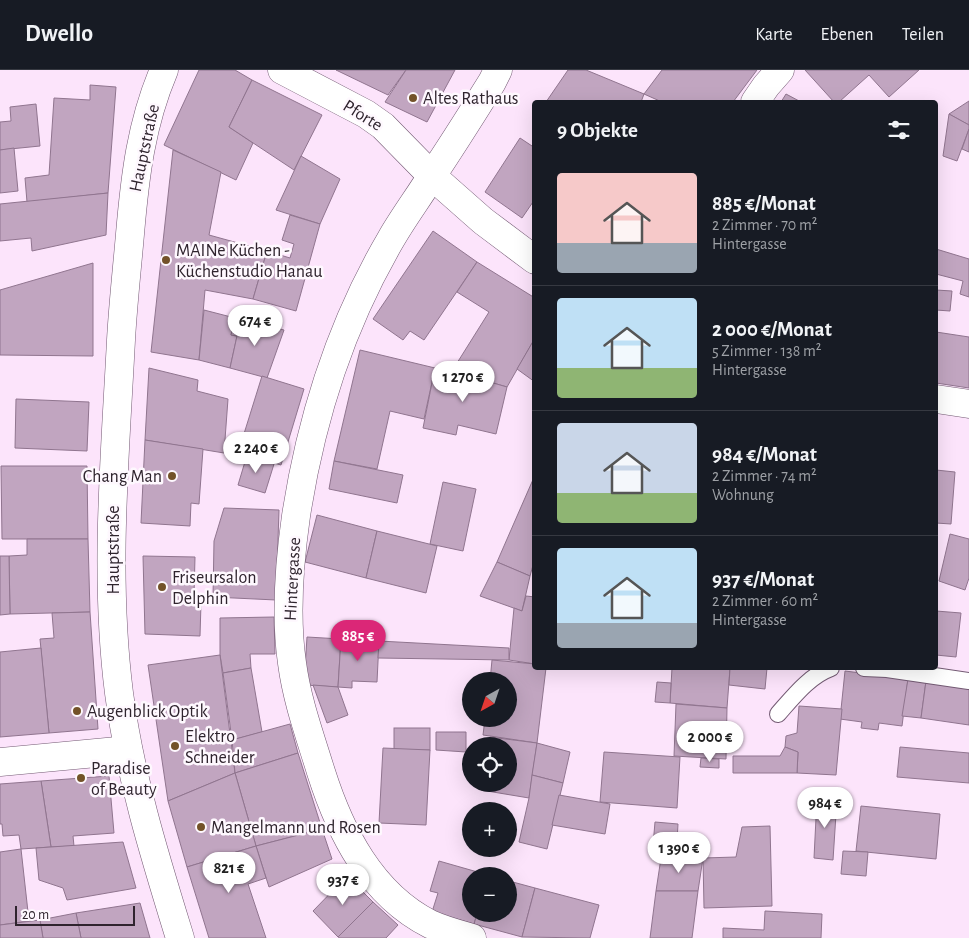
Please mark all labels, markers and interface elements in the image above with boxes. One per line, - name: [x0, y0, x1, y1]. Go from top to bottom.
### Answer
- text: Dwello: [25, 22, 93, 46]
- text: Karte: [755, 26, 793, 44]
- text: Ebenen: [821, 26, 874, 44]
- text: Teilen: [902, 26, 944, 44]
- place label: Altes Rathaus: [423, 90, 518, 108]
- marker: Altes Rathaus: [407, 92, 419, 104]
- street label: Pforte: [340, 97, 385, 135]
- street label: Hauptstraße: [127, 103, 163, 194]
- icon: filters: [885, 116, 913, 144]
- text: 9 Objekte: [557, 120, 638, 141]
- icon: home: [597, 193, 657, 253]
- text: 885 €/Monat: [712, 193, 816, 214]
- text: 2 Zimmer · 70 m²: [712, 217, 817, 233]
- text: Hintergasse: [712, 236, 787, 252]
- place label: MAINe Küchen - Küchenstudio Hanau: [176, 242, 323, 281]
- marker: MAINe Küchen - Küchenstudio Hanau: [160, 254, 172, 266]
- pin: 674 €: [220, 304, 290, 347]
- text: 674 €: [239, 313, 271, 329]
- icon: home: [597, 318, 657, 378]
- text: 2 000 €/Monat: [712, 319, 832, 340]
- text: 5 Zimmer · 138 m²: [712, 343, 821, 359]
- pin: 1 270 €: [417, 360, 509, 403]
- text: Hintergasse: [712, 362, 787, 378]
- text: 1 270 €: [443, 369, 483, 385]
- pin: 2 240 €: [210, 432, 302, 474]
- text: 2 240 €: [234, 440, 278, 456]
- icon: home: [597, 443, 657, 503]
- text: 984 €/Monat: [712, 444, 817, 465]
- place label: Chang Man: [83, 468, 162, 486]
- text: 2 Zimmer · 74 m²: [712, 468, 817, 484]
- marker: Chang Man: [166, 470, 178, 482]
- text: Wohnung: [712, 487, 774, 503]
- street label: Hauptstraße: [105, 506, 123, 594]
- street label: Hintergasse: [282, 537, 304, 621]
- icon: home: [597, 568, 657, 628]
- place label: Friseursalon Delphin: [172, 569, 256, 608]
- text: 937 €/Monat: [712, 569, 814, 590]
- marker: Friseursalon Delphin: [156, 581, 168, 593]
- text: 2 Zimmer · 60 m²: [712, 593, 818, 609]
- text: Hintergasse: [712, 612, 787, 628]
- pin: 885 €: [323, 620, 393, 662]
- text: 885 €: [342, 628, 374, 644]
- north arrow: [462, 672, 518, 728]
- map controls: [462, 672, 517, 922]
- place label: Augenblick Optik: [87, 703, 208, 721]
- marker: Augenblick Optik: [71, 705, 83, 717]
- pin: 2 000 €: [664, 720, 756, 763]
- place label: Elektro Schneider: [185, 728, 255, 767]
- text: 2 000 €: [688, 729, 732, 745]
- button: locate: [462, 737, 517, 792]
- marker: Elektro Schneider: [169, 740, 181, 752]
- place label: Paradise of Beauty: [91, 760, 157, 799]
- marker: Paradise of Beauty: [75, 772, 87, 784]
- pin: 984 €: [790, 786, 860, 829]
- text: 984 €: [808, 795, 842, 811]
- button: +: [462, 802, 517, 857]
- place label: Mangelmann und Rosen: [211, 819, 381, 837]
- marker: Mangelmann und Rosen: [195, 821, 207, 833]
- pin: 1 390 €: [633, 832, 725, 874]
- text: 1 390 €: [658, 840, 700, 856]
- pin: 821 €: [194, 852, 264, 894]
- text: 821 €: [213, 860, 245, 876]
- pin: 937 €: [308, 864, 378, 906]
- button: −: [462, 867, 517, 922]
- text: 937 €: [327, 872, 359, 888]
- scale bar: [15, 903, 135, 926]
- text: 20 m: [22, 908, 49, 922]

